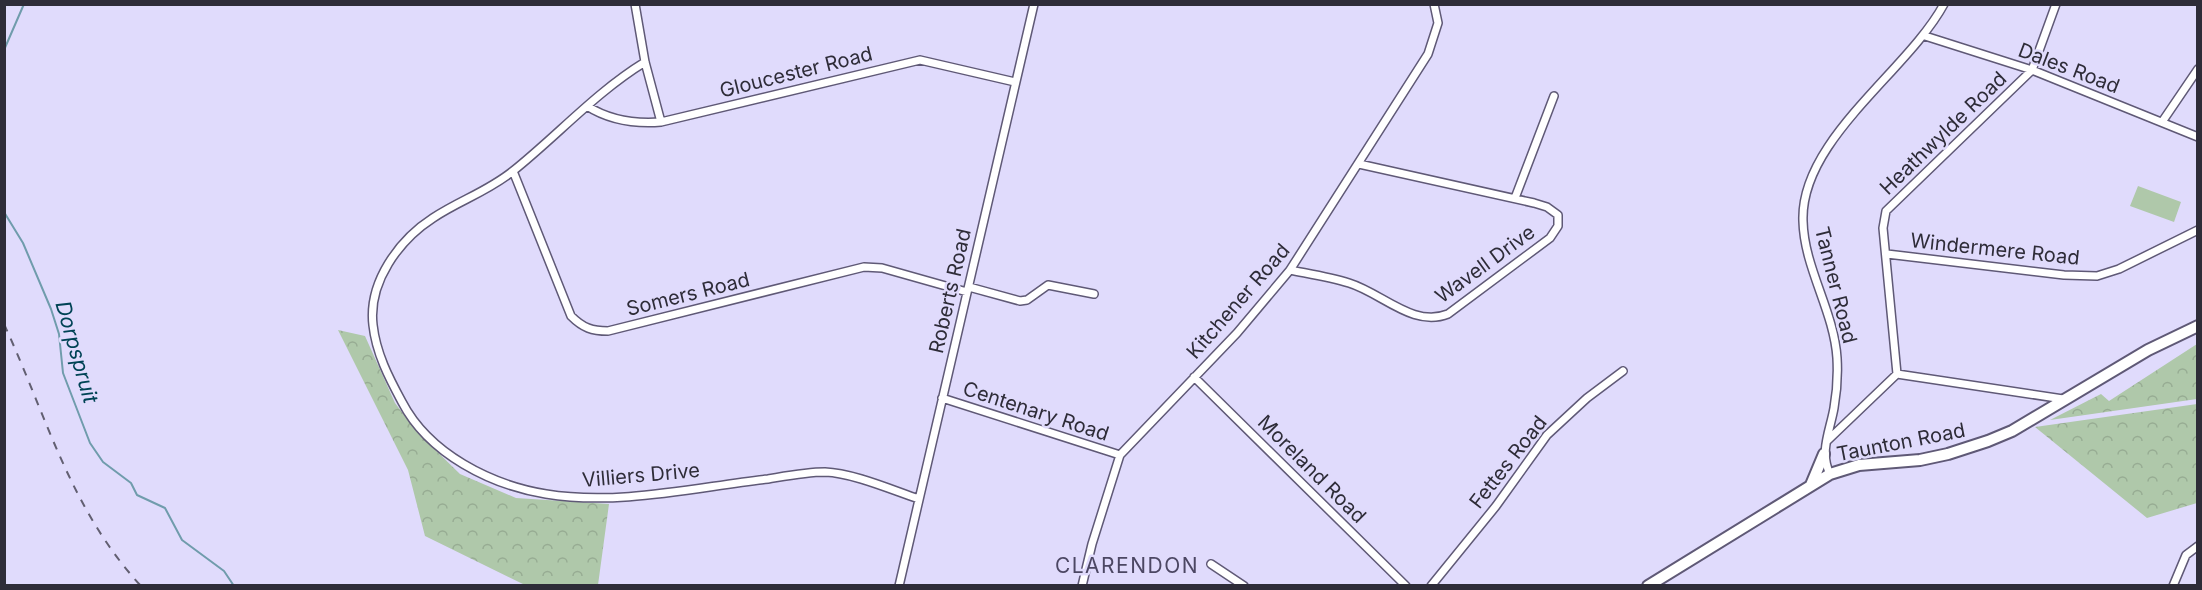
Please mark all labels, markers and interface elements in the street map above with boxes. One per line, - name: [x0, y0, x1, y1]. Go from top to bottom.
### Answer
- street label: Dales Road: [2015, 38, 2123, 98]
- street label: Gloucester Road: [717, 41, 875, 103]
- street label: Heathwylde Road: [1875, 66, 2011, 200]
- street label: Wavell Drive: [1431, 220, 1539, 308]
- street label: Tanner Road: [1810, 224, 1862, 346]
- street label: Roberts Road: [924, 226, 976, 356]
- street label: Windermere Road: [1909, 228, 2081, 270]
- street label: Kitchener Road: [1181, 239, 1295, 363]
- street label: Somers Road: [624, 267, 752, 321]
- water label: Dorpspruit: [50, 298, 104, 407]
- street label: Centenary Road: [960, 376, 1112, 446]
- street label: Moreland Road: [1253, 410, 1371, 528]
- street label: Fettes Road: [1464, 411, 1552, 513]
- street label: Taunton Road: [1835, 418, 1967, 466]
- street label: Villiers Drive: [581, 458, 701, 492]
- district label: CLARENDON: [1055, 553, 1199, 578]

